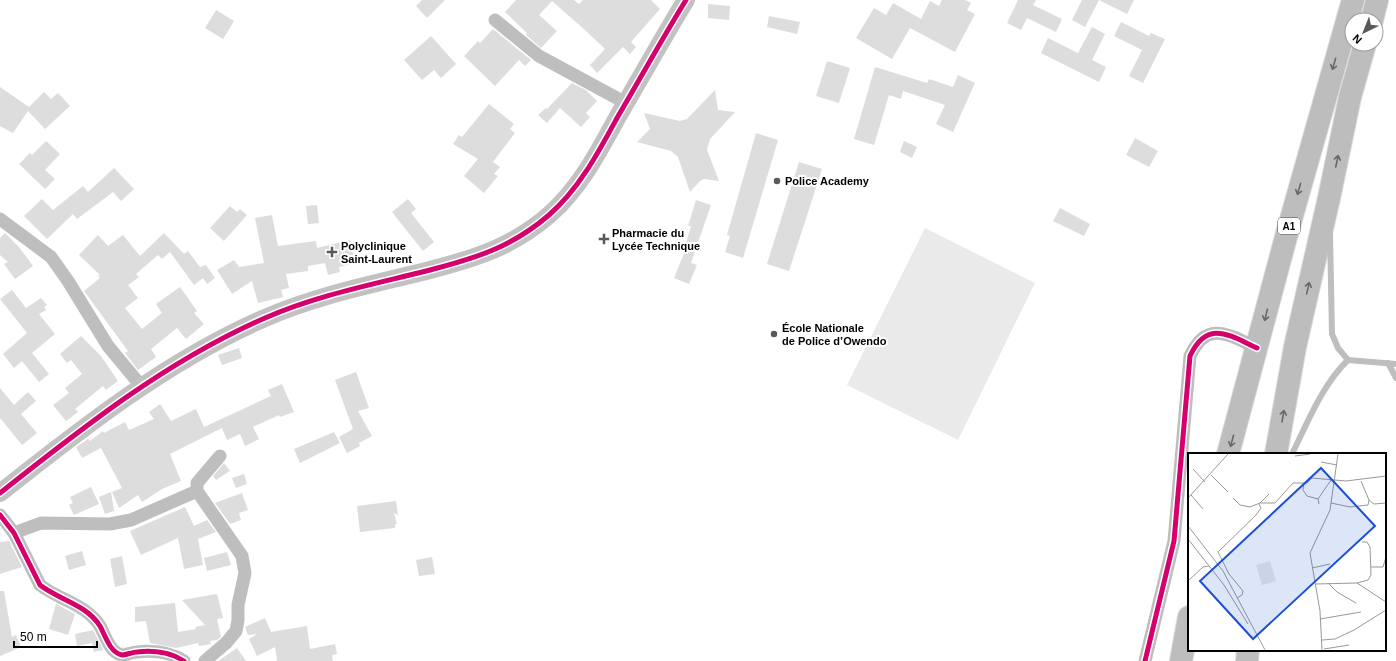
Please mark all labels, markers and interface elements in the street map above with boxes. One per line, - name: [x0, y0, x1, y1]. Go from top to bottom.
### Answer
- north arrow: [1344, 12, 1384, 52]
- text: N: [1350, 32, 1364, 46]
- one-way arrow: [1330, 58, 1337, 71]
- one-way arrow: [1333, 155, 1341, 168]
- place label: Police Academy: [785, 175, 870, 187]
- marker: Police Academy: [772, 176, 782, 186]
- one-way arrow: [1295, 183, 1302, 196]
- road number: A1: [1278, 218, 1300, 234]
- place label: Pharmacie du Lycée Technique: [612, 227, 700, 252]
- marker: Pharmacie du Lycée Technique: [599, 234, 609, 244]
- place label: Polyclinique Saint-Laurent: [341, 240, 412, 265]
- marker: Polyclinique Saint-Laurent: [326, 246, 338, 258]
- one-way arrow: [1305, 282, 1313, 295]
- one-way arrow: [1261, 308, 1269, 321]
- place label: École Nationale de Police d’Owendo: [782, 322, 887, 347]
- marker: École Nationale de Police d’Owendo: [769, 329, 779, 339]
- one-way arrow: [1279, 409, 1287, 422]
- one-way arrow: [1228, 434, 1235, 447]
- inset map: [1188, 453, 1386, 651]
- scale bar: [14, 623, 97, 649]
- text: 50 m: [20, 630, 47, 644]

